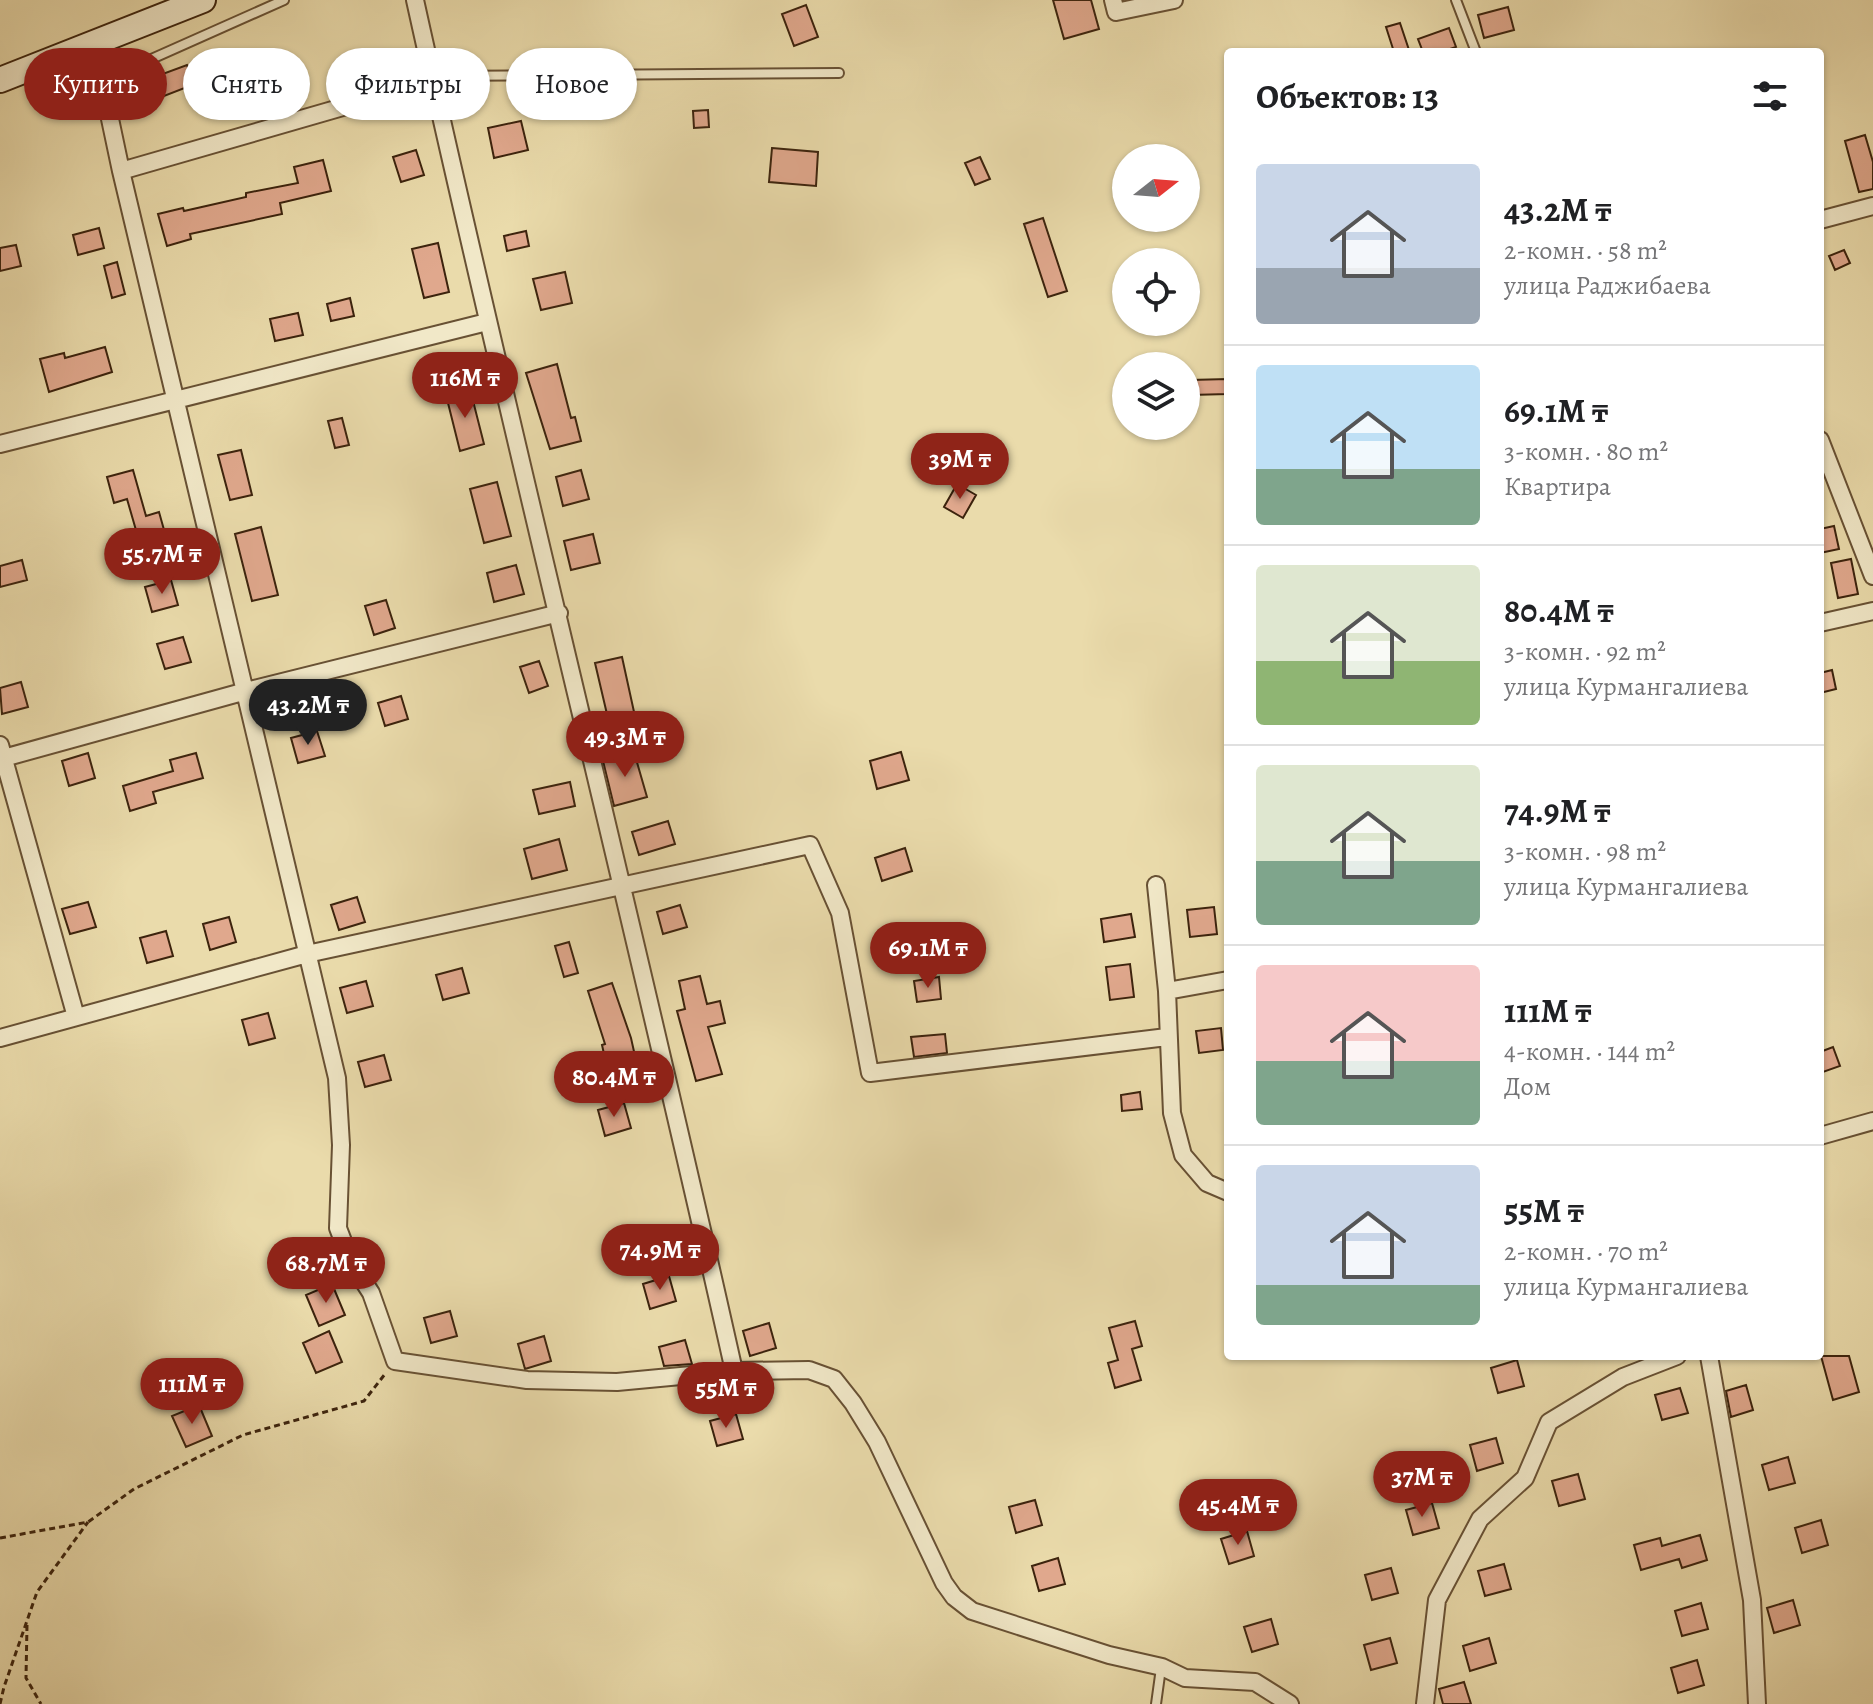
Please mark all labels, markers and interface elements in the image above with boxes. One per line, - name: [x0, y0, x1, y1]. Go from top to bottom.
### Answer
- chip: Купить: [24, 48, 167, 120]
- chip: Снять: [183, 48, 310, 120]
- chip: Фильтры: [326, 48, 490, 120]
- chip: Новое: [506, 48, 637, 120]
- text: Объектов: 13: [1256, 73, 1439, 120]
- icon: filters: [1748, 74, 1792, 118]
- north arrow: [1112, 144, 1200, 232]
- map controls: [1112, 144, 1200, 440]
- text: 43.2M ₸: [1504, 186, 1612, 233]
- icon: home: [1320, 196, 1416, 292]
- text: 2-комн. · 58 m²: [1504, 233, 1667, 268]
- button: locate: [1112, 248, 1200, 336]
- text: улица Раджибаева: [1504, 268, 1711, 303]
- pin: 116M ₸: [400, 352, 530, 420]
- button: layers: [1112, 352, 1200, 440]
- text: 116M ₸: [430, 360, 500, 395]
- text: 69.1M ₸: [1504, 387, 1608, 434]
- icon: home: [1320, 397, 1416, 493]
- pin: 39M ₸: [904, 433, 1016, 501]
- text: 3-комн. · 80 m²: [1504, 434, 1668, 469]
- text: 39M ₸: [929, 441, 991, 476]
- text: Квартира: [1504, 469, 1611, 504]
- pin: 55.7M ₸: [88, 528, 236, 596]
- text: 55.7M ₸: [122, 536, 202, 571]
- text: 80.4M ₸: [1504, 587, 1614, 634]
- icon: home: [1320, 597, 1416, 693]
- text: 3-комн. · 92 m²: [1504, 634, 1666, 669]
- text: улица Курмангалиева: [1504, 669, 1749, 704]
- pin: 43.2M ₸: [234, 679, 382, 747]
- text: 43.2M ₸: [267, 687, 349, 722]
- pin: 49.3M ₸: [551, 711, 699, 779]
- text: 49.3M ₸: [584, 719, 666, 754]
- text: 74.9M ₸: [1504, 787, 1611, 834]
- icon: home: [1320, 797, 1416, 893]
- text: 3-комн. · 98 m²: [1504, 834, 1666, 869]
- text: улица Курмангалиева: [1504, 869, 1749, 904]
- pin: 69.1M ₸: [854, 922, 1002, 990]
- text: 69.1M ₸: [888, 930, 968, 965]
- text: 111M ₸: [1504, 987, 1592, 1034]
- icon: home: [1320, 997, 1416, 1093]
- text: 4-комн. · 144 m²: [1504, 1034, 1675, 1069]
- pin: 80.4M ₸: [540, 1051, 688, 1119]
- text: 80.4M ₸: [572, 1059, 656, 1094]
- text: Дом: [1504, 1069, 1551, 1104]
- text: 55M ₸: [1504, 1187, 1584, 1234]
- icon: home: [1320, 1197, 1416, 1293]
- pin: 74.9M ₸: [586, 1224, 734, 1292]
- text: 74.9M ₸: [619, 1232, 701, 1267]
- text: 2-комн. · 70 m²: [1504, 1234, 1668, 1269]
- pin: 68.7M ₸: [252, 1237, 400, 1305]
- text: 68.7M ₸: [285, 1245, 367, 1280]
- text: улица Курмангалиева: [1504, 1269, 1749, 1304]
- pin: 111M ₸: [127, 1358, 257, 1426]
- pin: 55M ₸: [670, 1362, 782, 1430]
- text: 111M ₸: [158, 1366, 226, 1401]
- text: 55M ₸: [695, 1370, 757, 1405]
- pin: 37M ₸: [1366, 1451, 1478, 1519]
- text: 37M ₸: [1391, 1459, 1453, 1494]
- pin: 45.4M ₸: [1164, 1479, 1312, 1547]
- text: 45.4M ₸: [1197, 1487, 1279, 1522]

